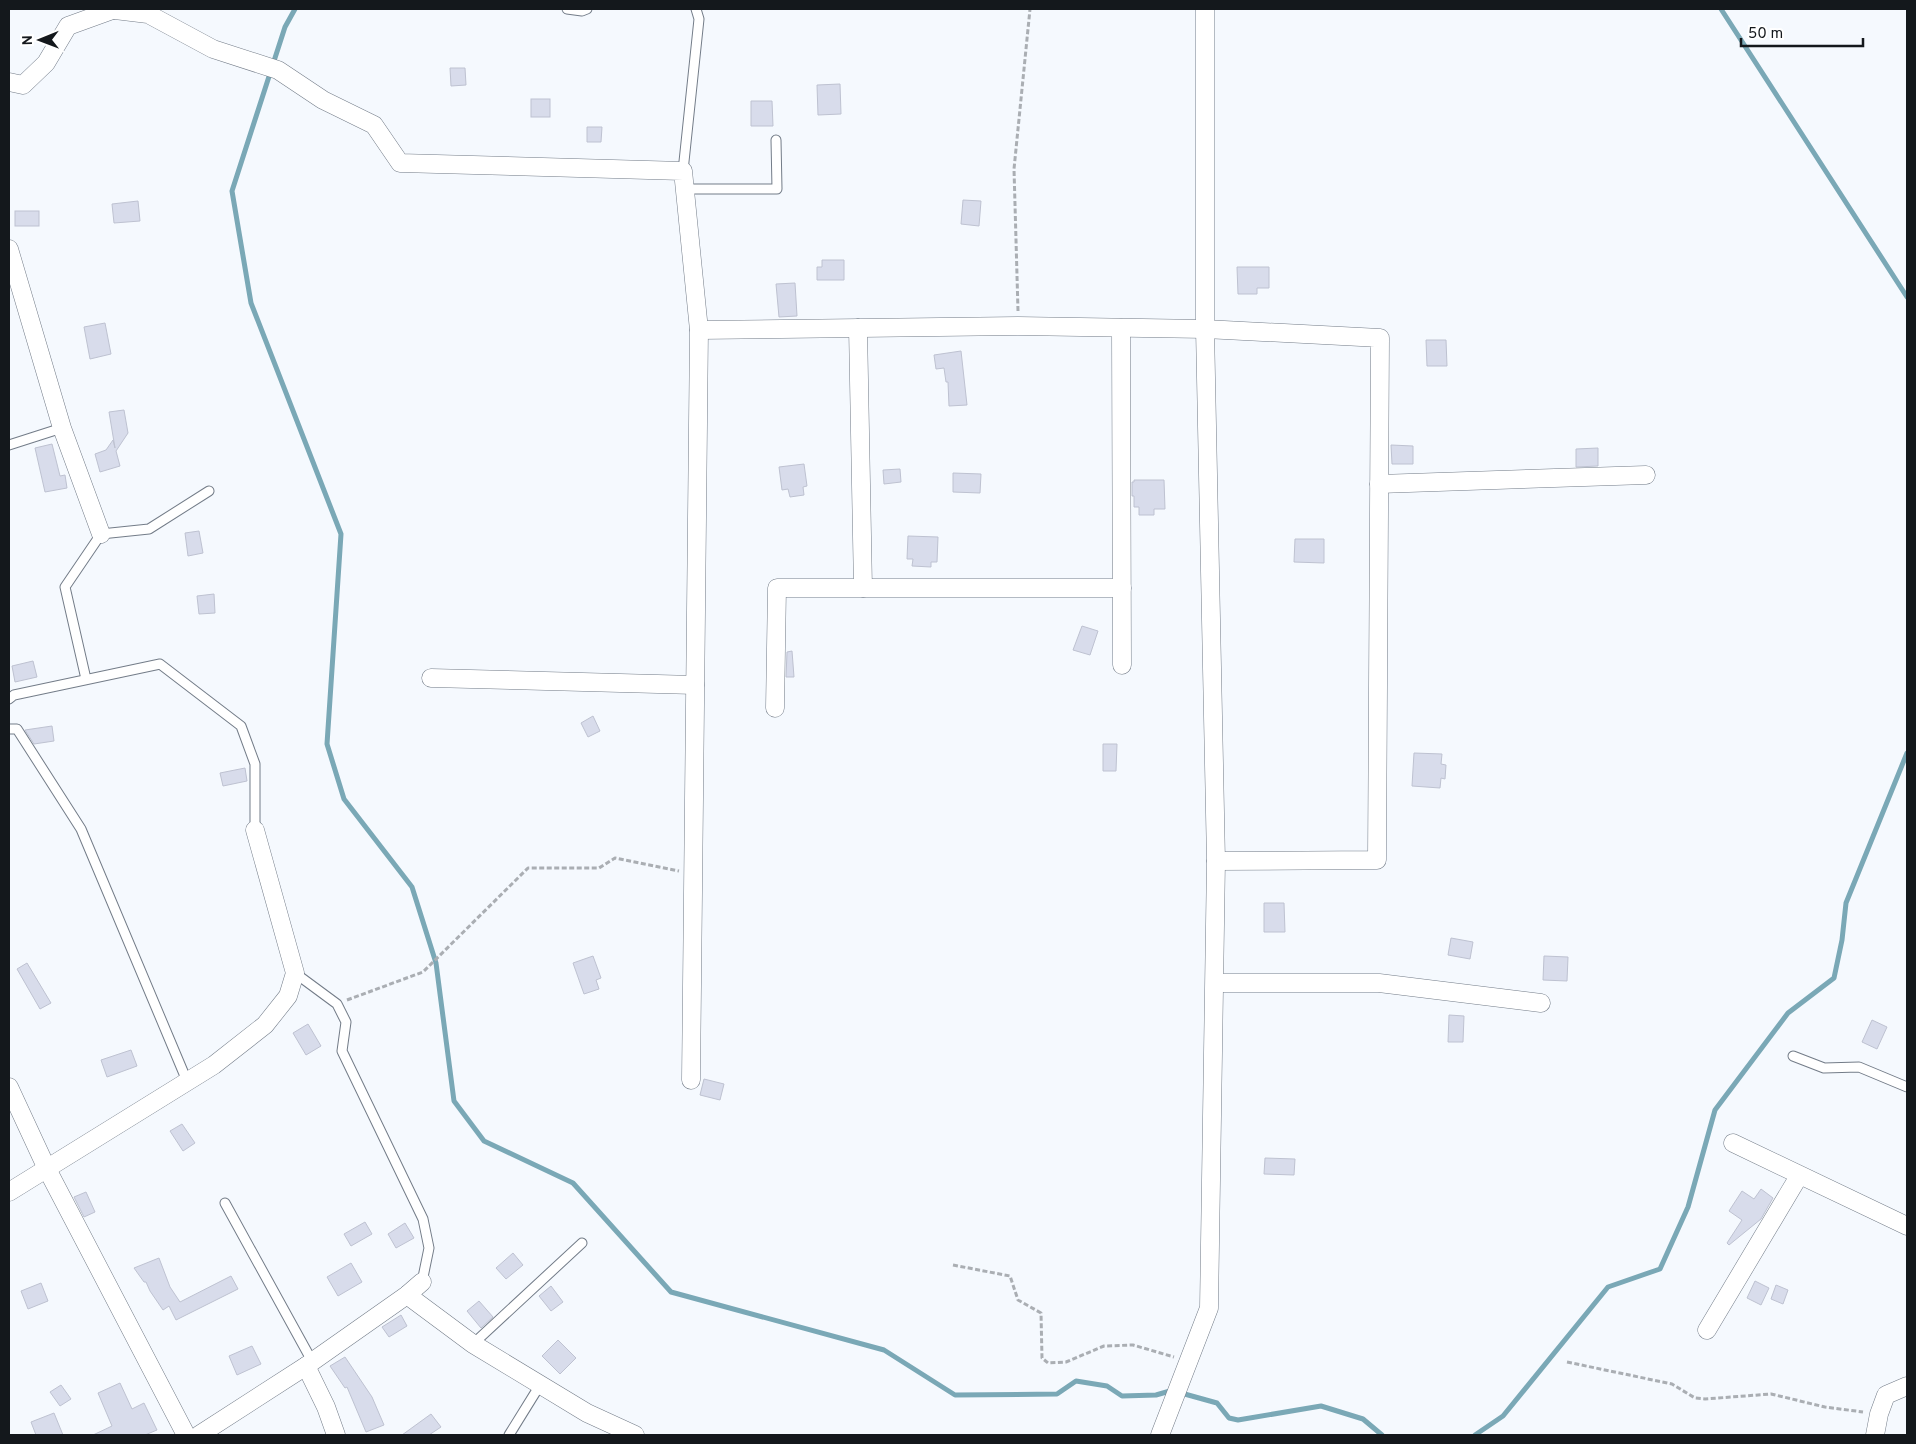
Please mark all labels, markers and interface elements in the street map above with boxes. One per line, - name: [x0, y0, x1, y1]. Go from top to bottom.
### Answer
- north arrow: [15, 15, 65, 65]
- scale bar: [1741, 15, 1864, 47]
- text: 50 m: [1748, 25, 1783, 44]
- text: N: [20, 35, 37, 45]

